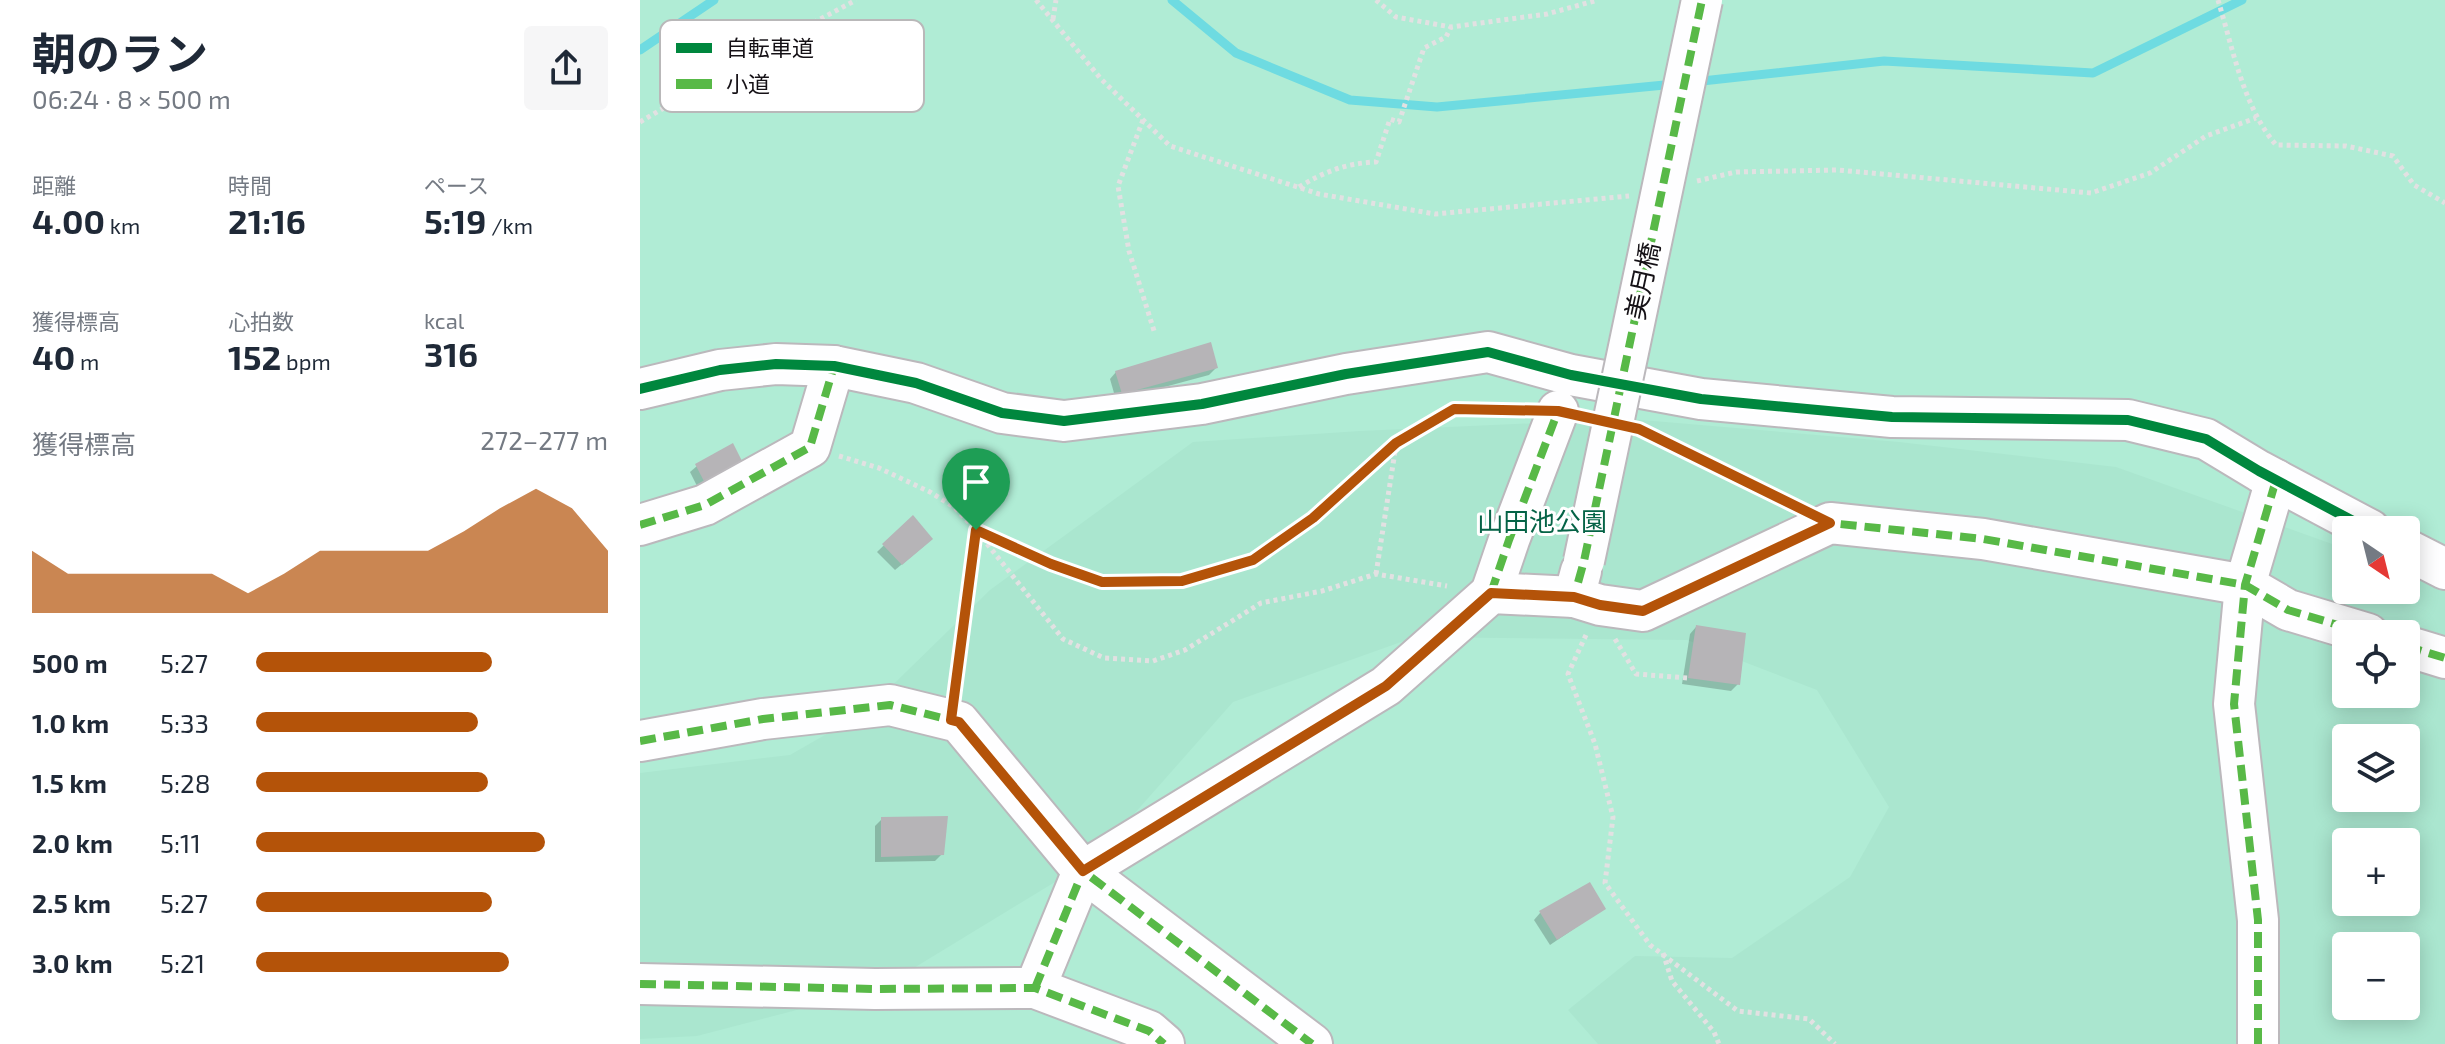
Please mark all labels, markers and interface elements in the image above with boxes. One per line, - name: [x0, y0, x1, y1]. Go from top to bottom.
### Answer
- legend: [660, 20, 924, 112]
- text: 朝のラン: [32, 26, 208, 79]
- button: share: [524, 26, 608, 110]
- text: 自転車道: [726, 34, 814, 60]
- text: 小道: [726, 70, 770, 96]
- text: 06:24 · 8 × 500 m: [32, 83, 231, 114]
- text: 距離: [32, 172, 76, 198]
- text: 時間: [228, 172, 272, 198]
- text: ペース: [424, 172, 489, 198]
- text: 4.00: [32, 200, 105, 241]
- text: 21:16: [228, 200, 306, 241]
- text: 5:19: [424, 200, 486, 241]
- text: km: [105, 212, 140, 238]
- text: /km: [486, 212, 533, 238]
- street label: 美月橋: [1618, 239, 1665, 322]
- text: kcal: [424, 307, 464, 333]
- text: 獲得標高: [32, 308, 120, 334]
- text: 心拍数: [228, 308, 294, 334]
- text: 316: [424, 333, 478, 374]
- text: 40: [32, 336, 75, 377]
- text: 152: [228, 336, 281, 377]
- text: m: [75, 348, 99, 374]
- text: bpm: [281, 348, 331, 374]
- text: 272–277 m: [480, 424, 608, 455]
- text: 獲得標高: [32, 428, 136, 459]
- pin: [942, 448, 1010, 530]
- icon: arrive: [954, 460, 998, 504]
- park label: 山田池公園: [1477, 505, 1607, 536]
- north arrow: [2332, 516, 2420, 604]
- map controls: [2332, 516, 2420, 1020]
- button: locate: [2332, 620, 2420, 708]
- text: 500 m: [32, 647, 108, 678]
- text: 5:27: [160, 647, 208, 678]
- text: 1.0 km: [32, 707, 109, 738]
- text: 5:33: [160, 707, 209, 738]
- button: layers: [2332, 724, 2420, 812]
- text: 1.5 km: [32, 767, 107, 798]
- text: 5:28: [160, 767, 210, 798]
- text: 2.0 km: [32, 827, 113, 858]
- text: 5:11: [160, 827, 201, 858]
- button: +: [2332, 828, 2420, 916]
- text: 2.5 km: [32, 887, 111, 918]
- text: 5:27: [160, 887, 208, 918]
- button: −: [2332, 932, 2420, 1020]
- text: 3.0 km: [32, 947, 113, 978]
- text: 5:21: [160, 947, 205, 978]

